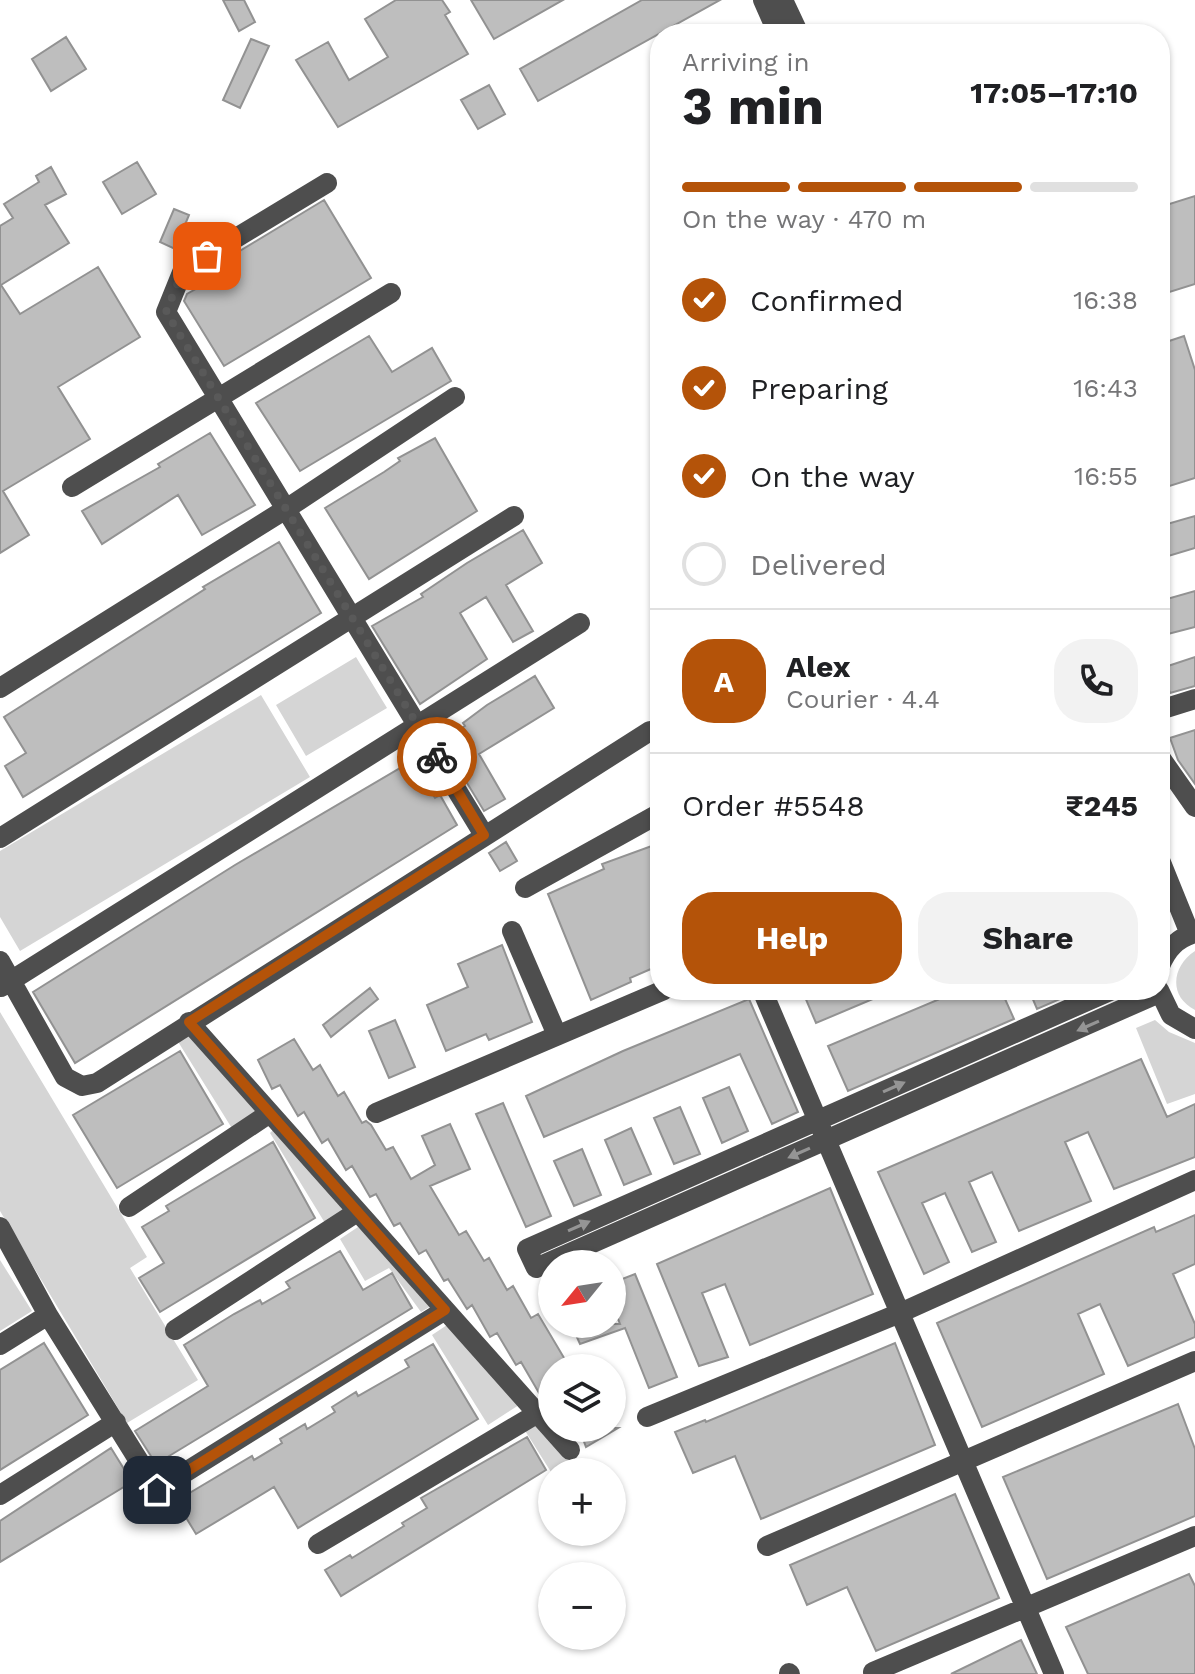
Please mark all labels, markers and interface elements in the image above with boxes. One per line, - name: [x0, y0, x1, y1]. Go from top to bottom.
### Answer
- text: Arriving in: [682, 47, 810, 77]
- text: 17:05–17:10: [970, 75, 1138, 110]
- text: 3 min: [682, 76, 824, 137]
- text: On the way · 470 m: [682, 204, 926, 234]
- pin: [173, 222, 241, 290]
- icon: bag: [185, 234, 229, 278]
- icon: check: [682, 278, 726, 322]
- text: Confirmed: [750, 283, 904, 318]
- text: 16:38: [1073, 285, 1138, 315]
- icon: check: [682, 366, 726, 410]
- text: Preparing: [750, 371, 888, 406]
- text: 16:43: [1073, 373, 1138, 403]
- icon: check: [682, 454, 726, 498]
- text: On the way: [750, 459, 915, 494]
- text: 16:55: [1074, 461, 1138, 491]
- text: Delivered: [750, 547, 887, 582]
- button: phone: [1054, 639, 1138, 723]
- text: Alex: [786, 649, 850, 684]
- text: A: [714, 664, 734, 699]
- text: Courier · 4.4: [786, 684, 940, 714]
- courier: [397, 717, 477, 797]
- icon: bike: [415, 735, 459, 779]
- text: Order #5548: [682, 788, 865, 823]
- text: ₹245: [1066, 788, 1138, 823]
- button: Help: [682, 892, 902, 984]
- button: Share: [918, 892, 1138, 984]
- one-way arrow: [1077, 1020, 1100, 1033]
- one-way arrow: [882, 1081, 906, 1094]
- one-way arrow: [787, 1147, 811, 1160]
- one-way arrow: [568, 1219, 591, 1233]
- north arrow: [538, 1250, 626, 1338]
- map controls: [538, 1250, 626, 1650]
- button: layers: [538, 1354, 626, 1442]
- pin: [123, 1456, 191, 1524]
- button: +: [538, 1458, 626, 1546]
- icon: home: [135, 1468, 179, 1512]
- button: −: [538, 1562, 626, 1650]

